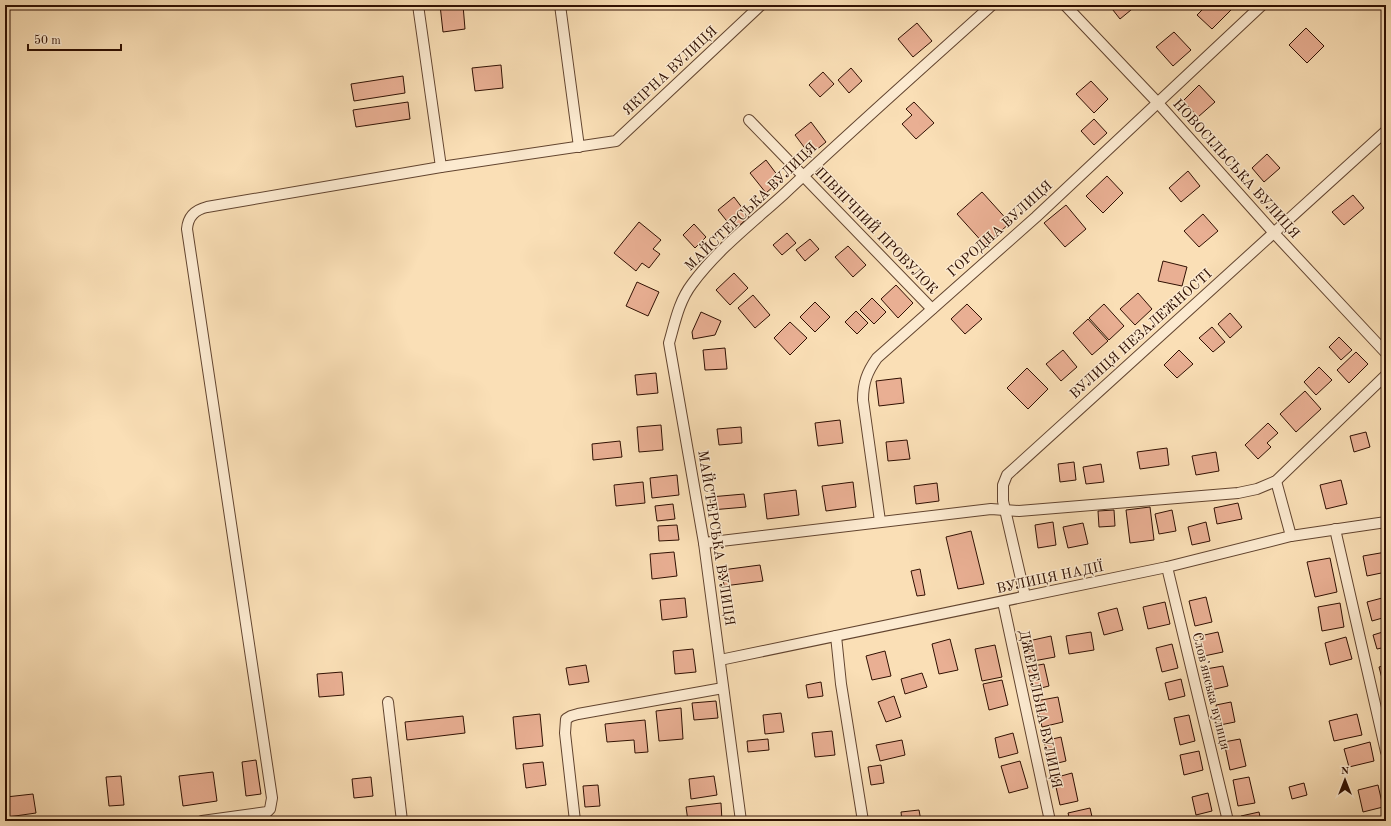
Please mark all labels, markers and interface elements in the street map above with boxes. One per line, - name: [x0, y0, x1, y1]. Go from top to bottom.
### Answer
- street label: ЯКІРНА ВУЛИЦЯ: [620, 24, 720, 118]
- scale bar: [28, 26, 121, 52]
- text: 50 m: [34, 34, 61, 47]
- street label: НОВОСІЛЬСЬКА ВУЛИЦЯ: [1170, 97, 1302, 241]
- street label: МАЙСТЕРСЬКА ВУЛИЦЯ: [679, 137, 820, 274]
- street label: ПІВНІЧНИЙ ПРОВУЛОК: [812, 162, 943, 297]
- street label: ГОРОДНА ВУЛИЦЯ: [945, 178, 1055, 280]
- street label: ВУЛИЦЯ НЕЗАЛЕЖНОСТІ: [1067, 267, 1215, 401]
- street label: МАЙСТЕРСЬКА ВУЛИЦЯ: [695, 449, 741, 627]
- street label: ВУЛИЦЯ НАДІЇ: [995, 557, 1105, 596]
- street label: ДЖЕРЕЛЬНА ВУЛИЦЯ: [1016, 628, 1064, 790]
- street label: Словʼянська вулиця: [1190, 631, 1232, 751]
- north arrow: [1325, 760, 1365, 800]
- text: N: [1341, 766, 1350, 777]

